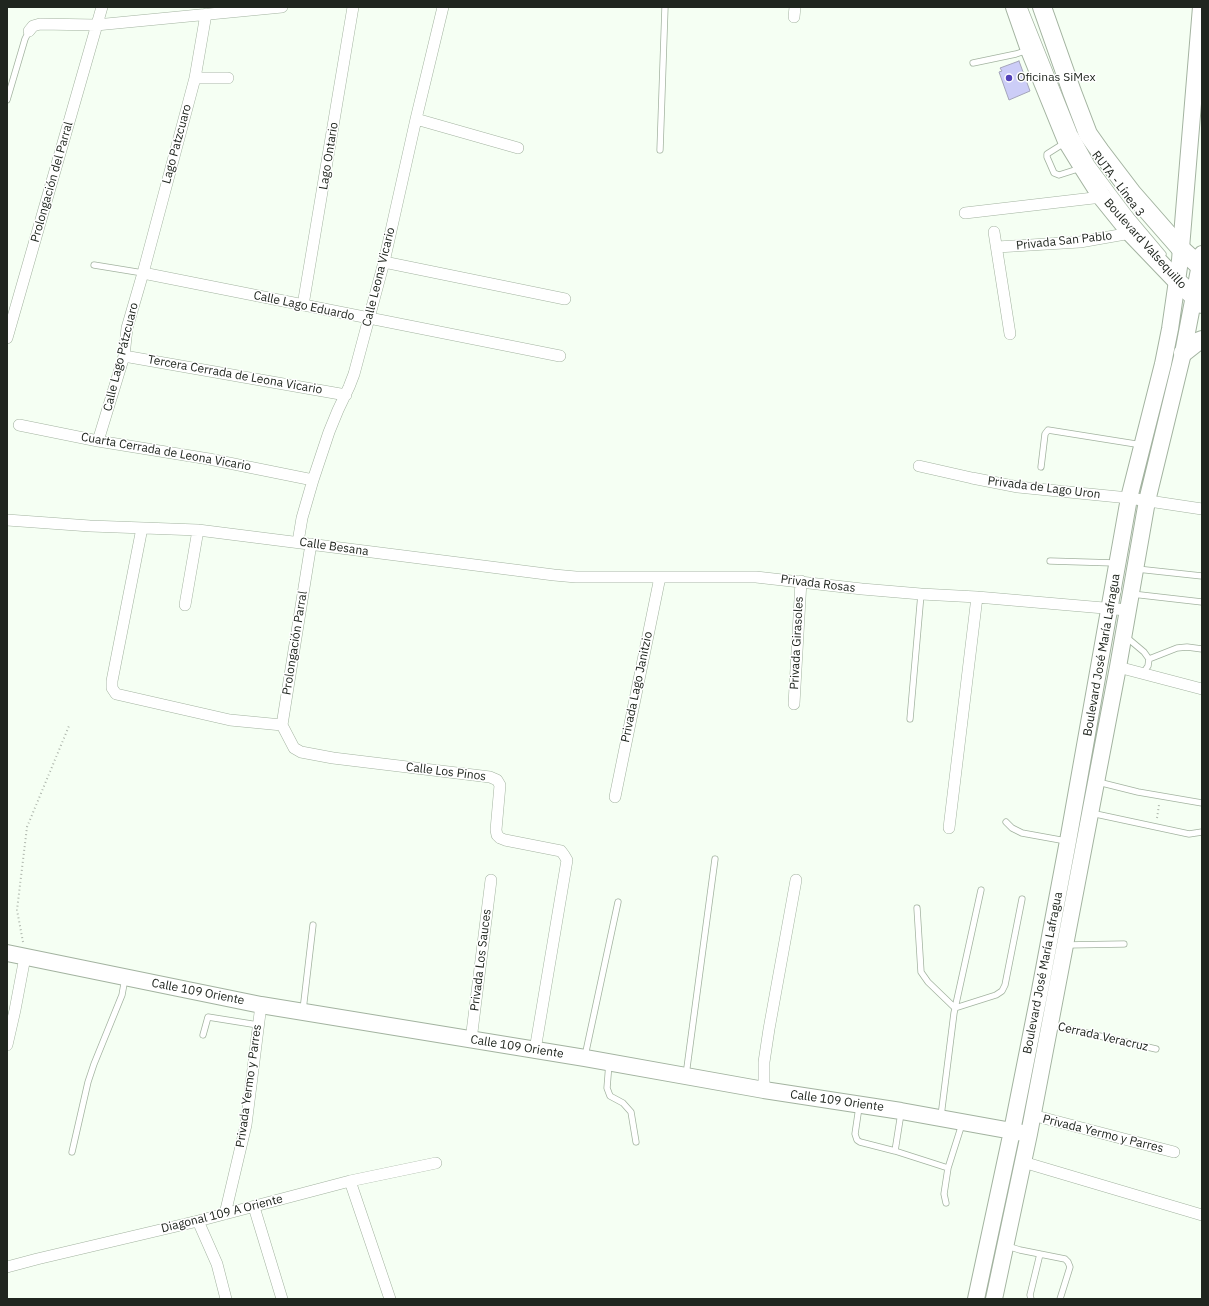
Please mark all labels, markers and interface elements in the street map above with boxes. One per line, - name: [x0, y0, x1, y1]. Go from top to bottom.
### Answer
- place label: Oficinas SiMex: [1017, 71, 1095, 85]
- marker: Oficinas SiMex: [1004, 73, 1014, 83]
- street label: Lago Patzcuaro: [159, 103, 195, 185]
- street label: Prolongación del Parral: [28, 120, 76, 244]
- street label: Lago Ontario: [317, 121, 341, 191]
- street label: RUTA - Línea 3: [1089, 148, 1147, 220]
- street label: Boulevard Valsequillo: [1101, 196, 1189, 292]
- street label: Calle Leona Vicario: [360, 226, 398, 328]
- street label: Privada San Pablo: [1015, 229, 1113, 253]
- street label: Calle Lago Eduardo: [252, 288, 356, 324]
- street label: Calle Lago Pátzcuaro: [101, 301, 141, 413]
- street label: Tercera Cerrada de Leona Vicario: [147, 353, 323, 397]
- street label: Cuarta Cerrada de Leona Vicario: [80, 430, 252, 474]
- street label: Privada de Lago Uron: [987, 474, 1101, 502]
- street label: Calle Besana: [299, 535, 369, 559]
- street label: Privada Rosas: [780, 572, 856, 596]
- street label: Boulevard José María Lafragua: [1081, 573, 1123, 737]
- street label: Prolongación Parral: [280, 590, 310, 696]
- street label: Privada Girasoles: [787, 596, 807, 690]
- street label: Privada Lago Janitzio: [618, 630, 656, 744]
- street label: Calle Los Pinos: [405, 760, 487, 784]
- street label: Boulevard José María Lafragua: [1020, 891, 1066, 1055]
- street label: Privada Los Sauces: [468, 908, 494, 1012]
- street label: Calle 109 Oriente: [150, 976, 246, 1008]
- street label: Cerrada Veracruz: [1056, 1020, 1150, 1054]
- street label: Privada Yermo y Parres: [233, 1024, 265, 1148]
- street label: Calle 109 Oriente: [469, 1033, 565, 1061]
- street label: Calle 109 Oriente: [789, 1087, 885, 1115]
- street label: Privada Yermo y Parres: [1041, 1112, 1165, 1156]
- street label: Diagonal 109 A Oriente: [160, 1192, 284, 1236]

